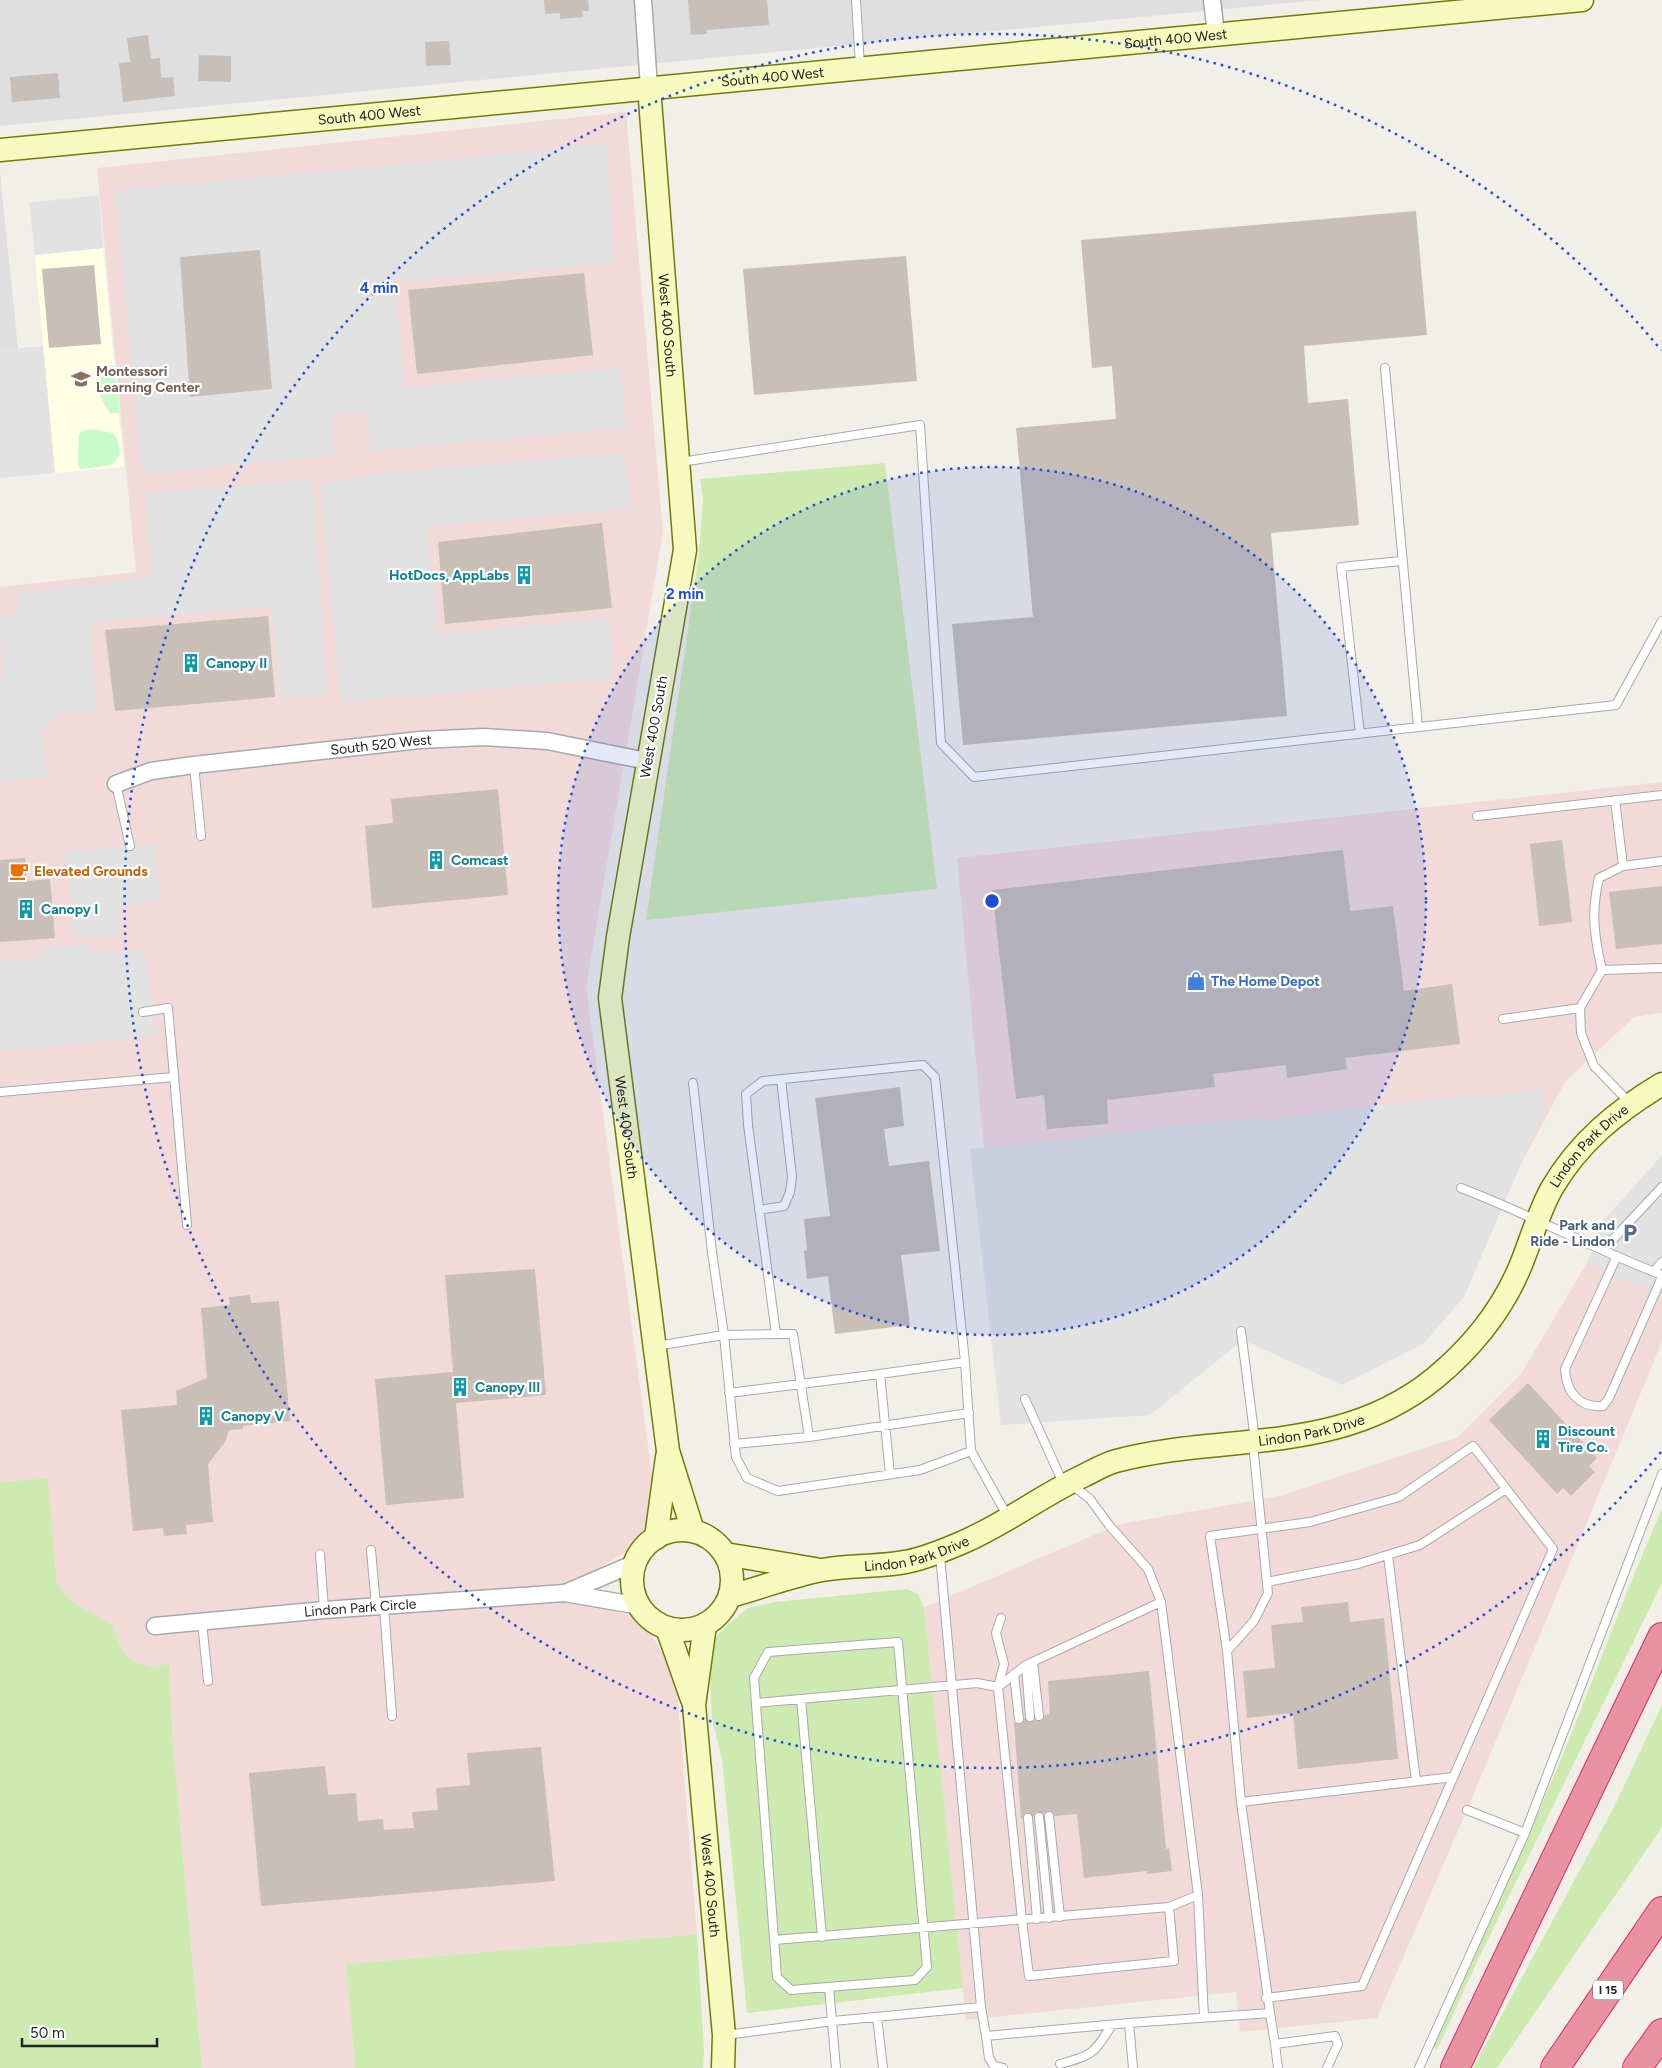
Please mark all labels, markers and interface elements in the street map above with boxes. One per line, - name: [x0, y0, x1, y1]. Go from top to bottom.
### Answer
- street label: South 400 West: [1123, 25, 1228, 52]
- street label: South 400 West: [720, 63, 825, 90]
- street label: South 400 West: [317, 102, 422, 128]
- street label: West 400 South: [655, 273, 680, 378]
- text: 4 min: [360, 279, 398, 297]
- place label: Montessori Learning Center: [96, 363, 200, 396]
- school or university icon: Montessori Learning Center: [70, 368, 92, 390]
- building icon: HotDocs, AppLabs: [513, 564, 535, 586]
- place label: HotDocs, AppLabs: [389, 567, 509, 584]
- text: 2 min: [666, 585, 704, 603]
- building icon: Canopy II: [180, 652, 202, 674]
- place label: Canopy II: [206, 655, 267, 672]
- street label: West 400 South: [637, 674, 671, 779]
- street label: South 520 West: [330, 731, 432, 758]
- building icon: Comcast: [425, 849, 447, 871]
- place label: Comcast: [451, 852, 509, 869]
- cafe icon: Elevated Grounds: [8, 860, 30, 882]
- place label: Elevated Grounds: [34, 863, 148, 880]
- centre of rings: [983, 892, 1001, 910]
- building icon: Canopy I: [15, 898, 37, 920]
- place label: Canopy I: [41, 901, 98, 918]
- shop icon: The Home Depot: [1185, 970, 1207, 992]
- place label: The Home Depot: [1211, 973, 1320, 990]
- street label: West 400 South: [612, 1075, 642, 1180]
- street label: Lindon Park Drive: [1546, 1100, 1632, 1191]
- place label: Park and Ride - Lindon: [1530, 1217, 1615, 1250]
- parking icon: Park and Ride - Lindon: [1619, 1222, 1641, 1244]
- building icon: Canopy III: [449, 1376, 471, 1398]
- place label: Canopy III: [475, 1379, 540, 1396]
- building icon: Canopy V: [195, 1405, 217, 1427]
- place label: Canopy V: [221, 1408, 284, 1425]
- street label: Lindon Park Drive: [1257, 1411, 1367, 1449]
- place label: Discount Tire Co.: [1558, 1423, 1616, 1456]
- building icon: Discount Tire Co.: [1532, 1428, 1554, 1450]
- street label: Lindon Park Drive: [863, 1532, 972, 1574]
- street label: Lindon Park Circle: [303, 1595, 417, 1620]
- street label: West 400 South: [697, 1833, 724, 1938]
- road number: I 15: [1593, 1980, 1623, 2000]
- scale bar: [22, 2016, 158, 2048]
- text: 50 m: [30, 2024, 65, 2042]

